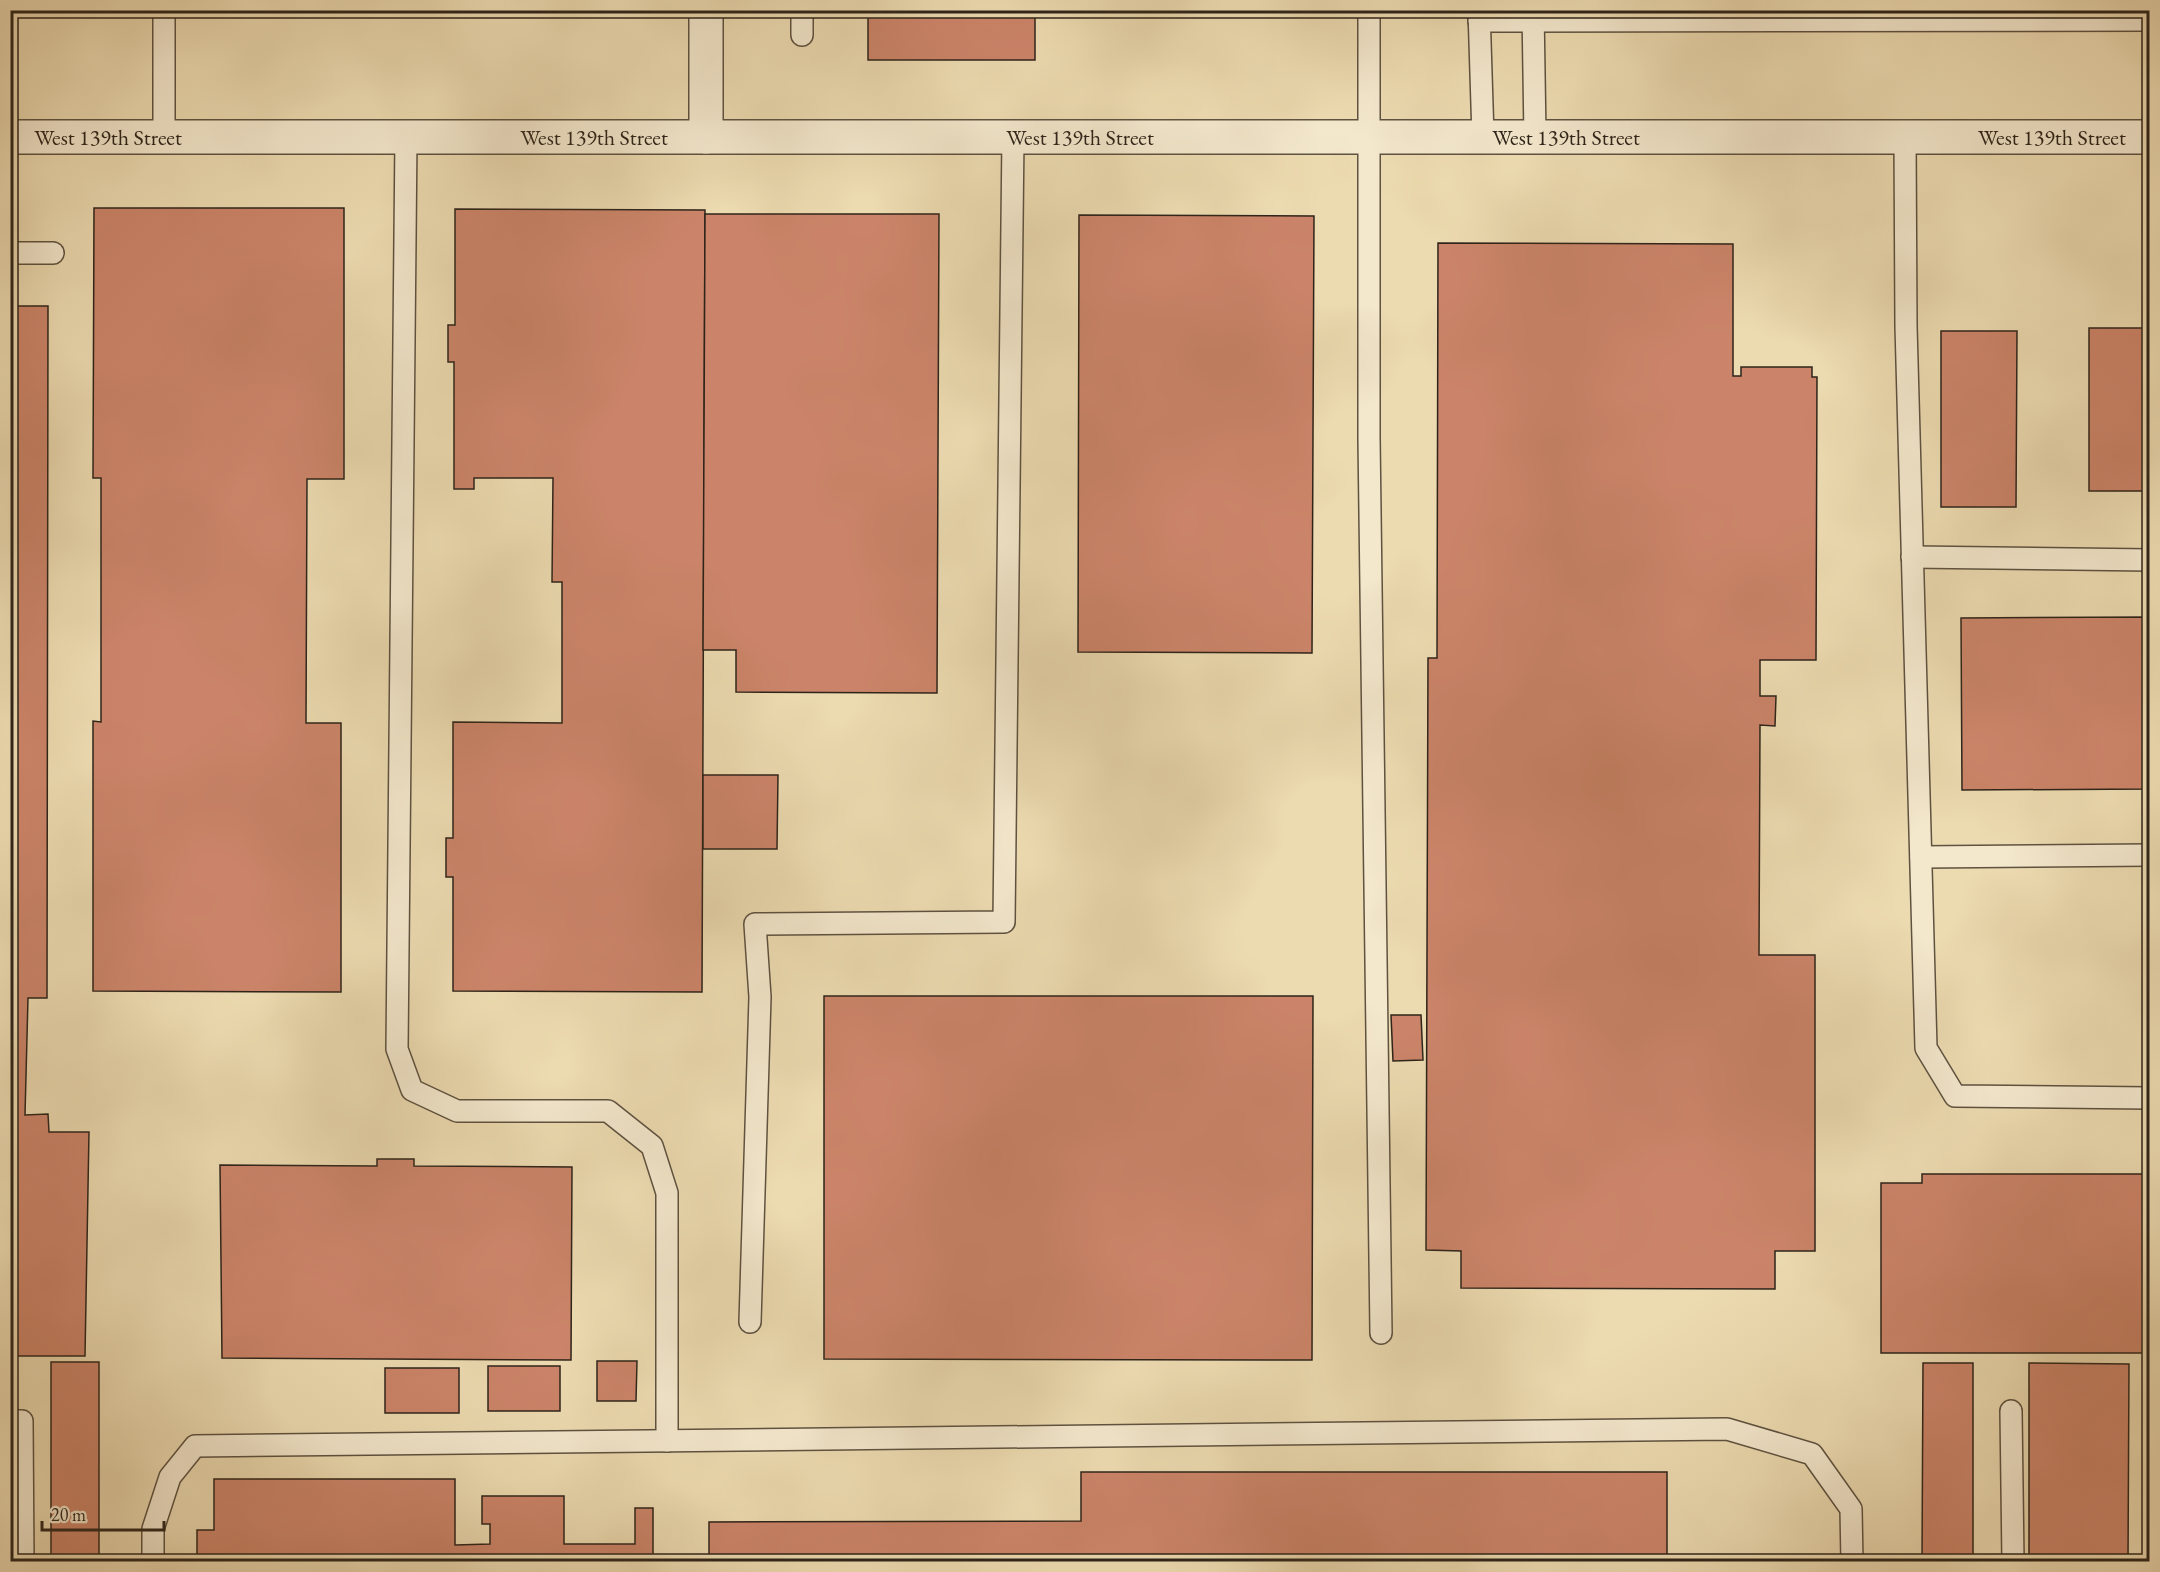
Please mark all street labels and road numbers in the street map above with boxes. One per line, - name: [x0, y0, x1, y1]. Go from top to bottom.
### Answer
- street label: West 139th Street: [34, 123, 182, 152]
- street label: West 139th Street: [520, 123, 668, 152]
- street label: West 139th Street: [1006, 123, 1154, 152]
- street label: West 139th Street: [1492, 123, 1640, 152]
- street label: West 139th Street: [1978, 123, 2126, 152]

